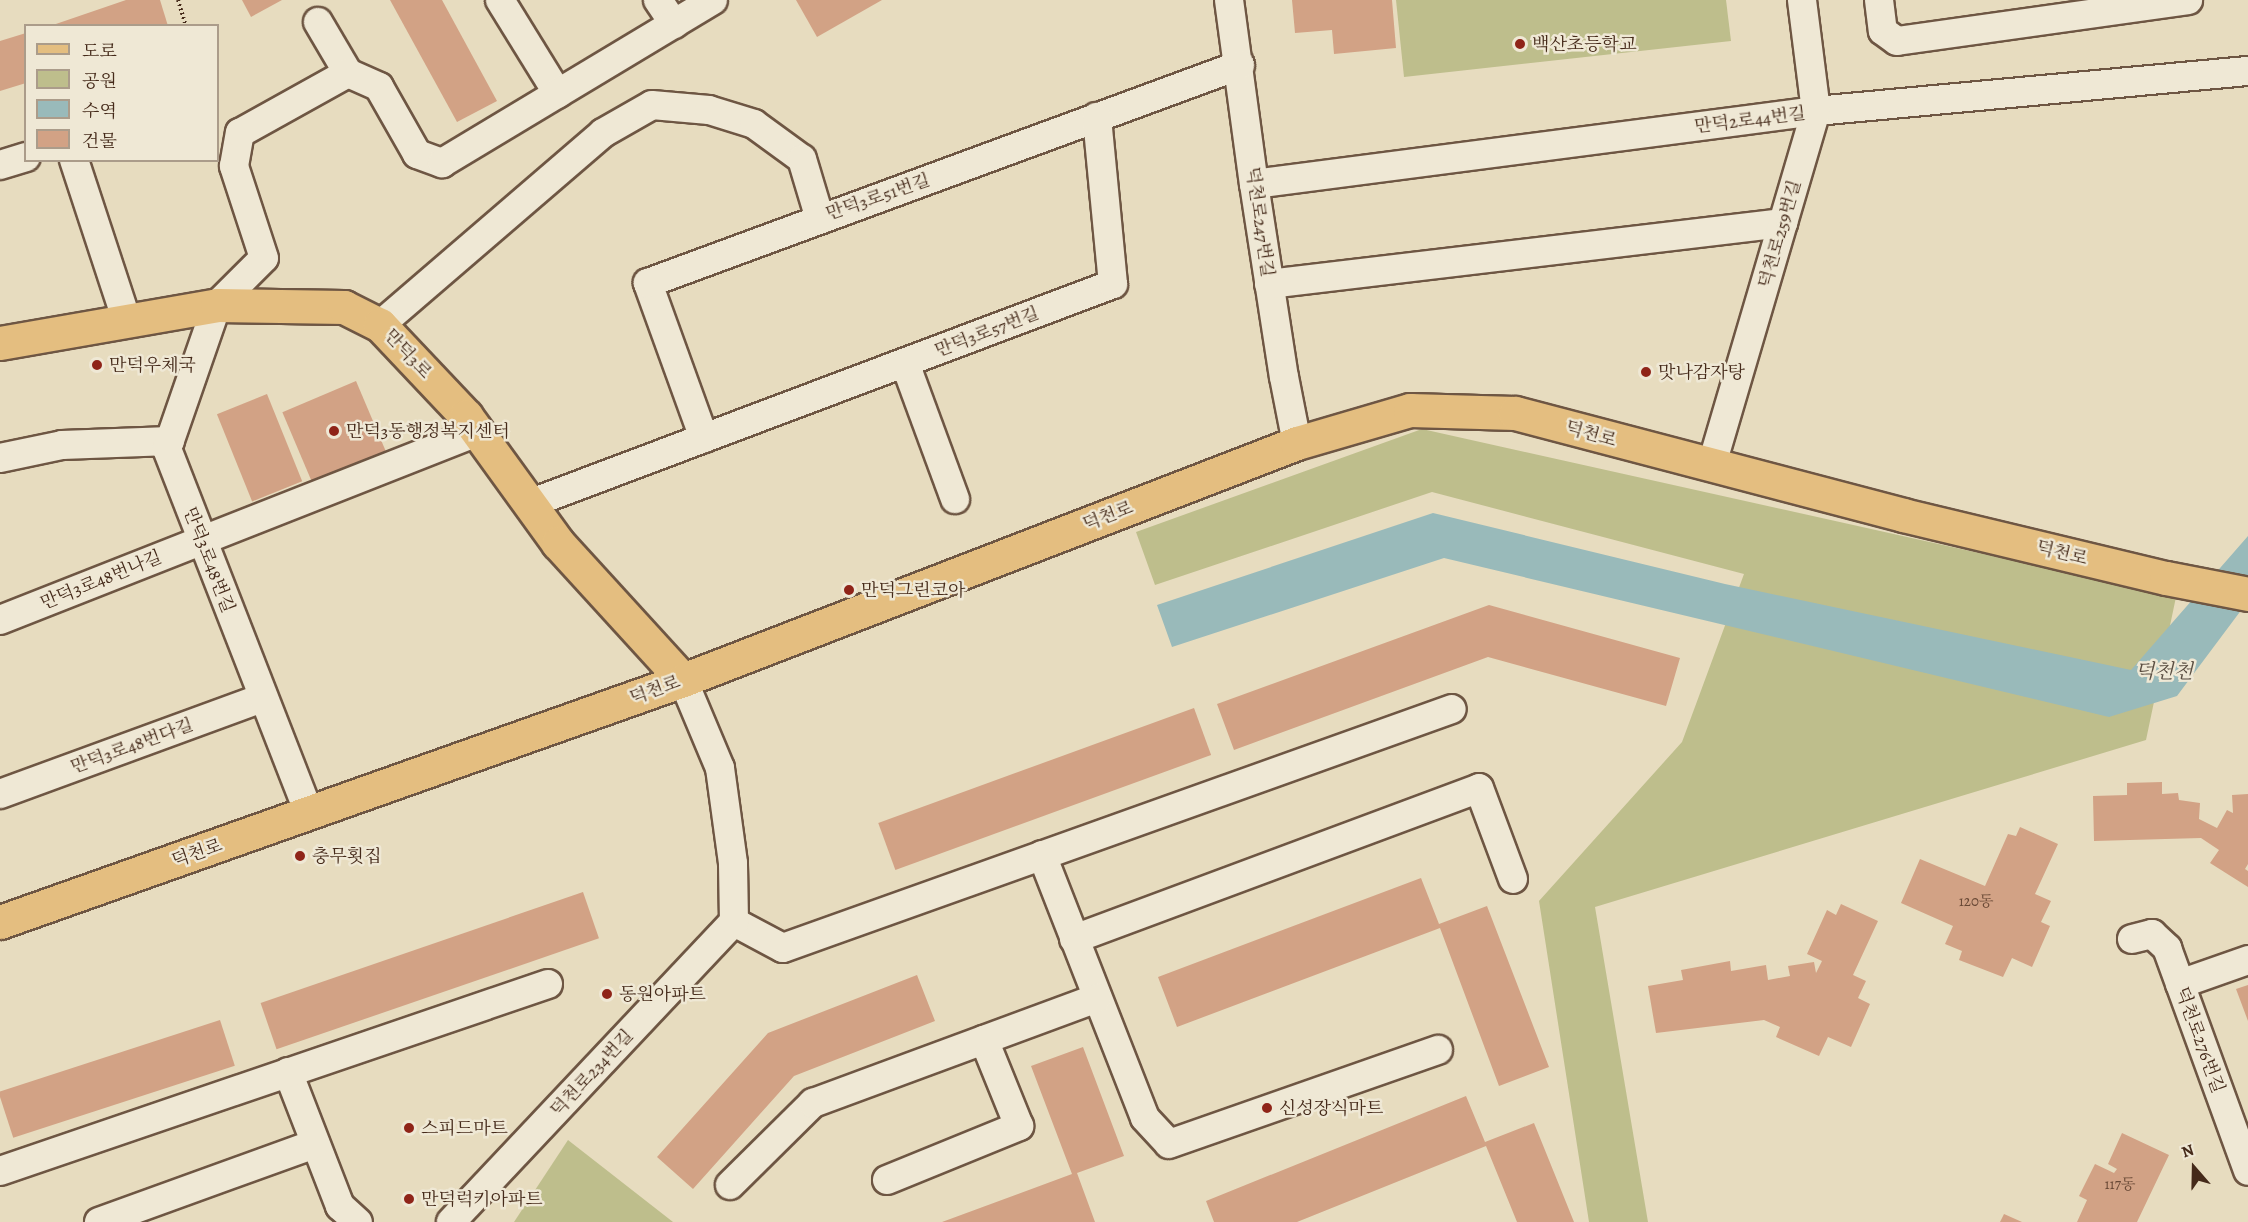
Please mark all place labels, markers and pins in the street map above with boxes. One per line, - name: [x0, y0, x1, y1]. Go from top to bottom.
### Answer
- place label: 백산초등학교: [1532, 33, 1636, 55]
- marker: 백산초등학교: [1513, 37, 1527, 51]
- place label: 만덕우체국: [109, 354, 196, 376]
- marker: 만덕우체국: [90, 358, 104, 372]
- place label: 맛나감자탕: [1658, 361, 1745, 383]
- marker: 맛나감자탕: [1639, 365, 1653, 379]
- place label: 만덕3동행정복지센터: [346, 420, 510, 442]
- marker: 만덕3동행정복지센터: [327, 424, 341, 438]
- place label: 만덕그린코아: [861, 579, 965, 601]
- marker: 만덕그린코아: [842, 583, 856, 597]
- place label: 충무횟집: [312, 845, 382, 867]
- marker: 충무횟집: [293, 849, 307, 863]
- place label: 동원아파트: [619, 983, 706, 1005]
- marker: 동원아파트: [600, 987, 614, 1001]
- place label: 신성장식마트: [1279, 1097, 1383, 1119]
- marker: 신성장식마트: [1260, 1101, 1274, 1115]
- place label: 스피드마트: [421, 1117, 508, 1139]
- marker: 스피드마트: [402, 1121, 416, 1135]
- place label: 만덕럭키아파트: [421, 1188, 543, 1210]
- marker: 만덕럭키아파트: [402, 1192, 416, 1206]

